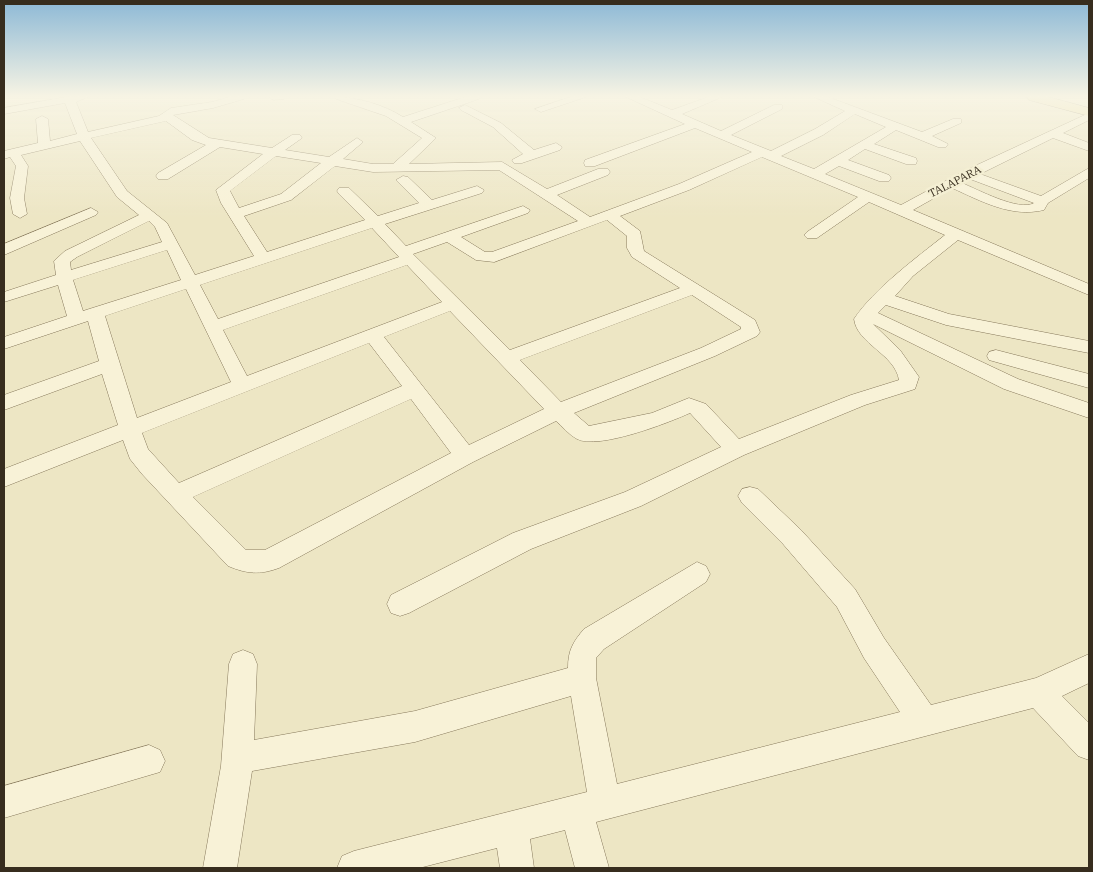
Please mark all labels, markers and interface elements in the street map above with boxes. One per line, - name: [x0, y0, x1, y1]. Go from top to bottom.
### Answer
- street label: TALAPARA: [926, 163, 984, 201]

